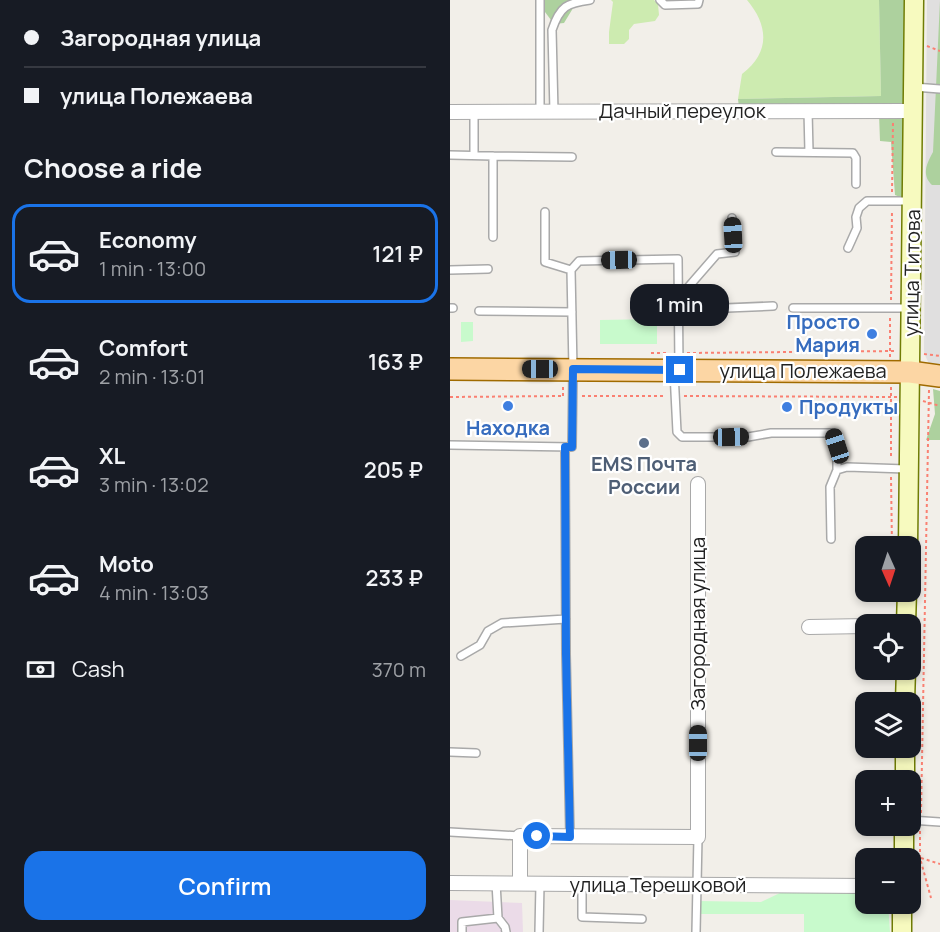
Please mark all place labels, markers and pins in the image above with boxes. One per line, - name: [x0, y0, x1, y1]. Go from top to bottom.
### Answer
- place label: Просто Мария: [787, 308, 860, 358]
- marker: Просто Мария: [865, 327, 879, 341]
- place label: Продукты: [799, 393, 898, 420]
- marker: Находка: [501, 399, 515, 413]
- marker: Продукты: [780, 400, 794, 414]
- place label: Находка: [466, 414, 550, 441]
- marker: EMS Почта России: [637, 436, 651, 450]
- place label: EMS Почта России: [591, 450, 697, 500]

